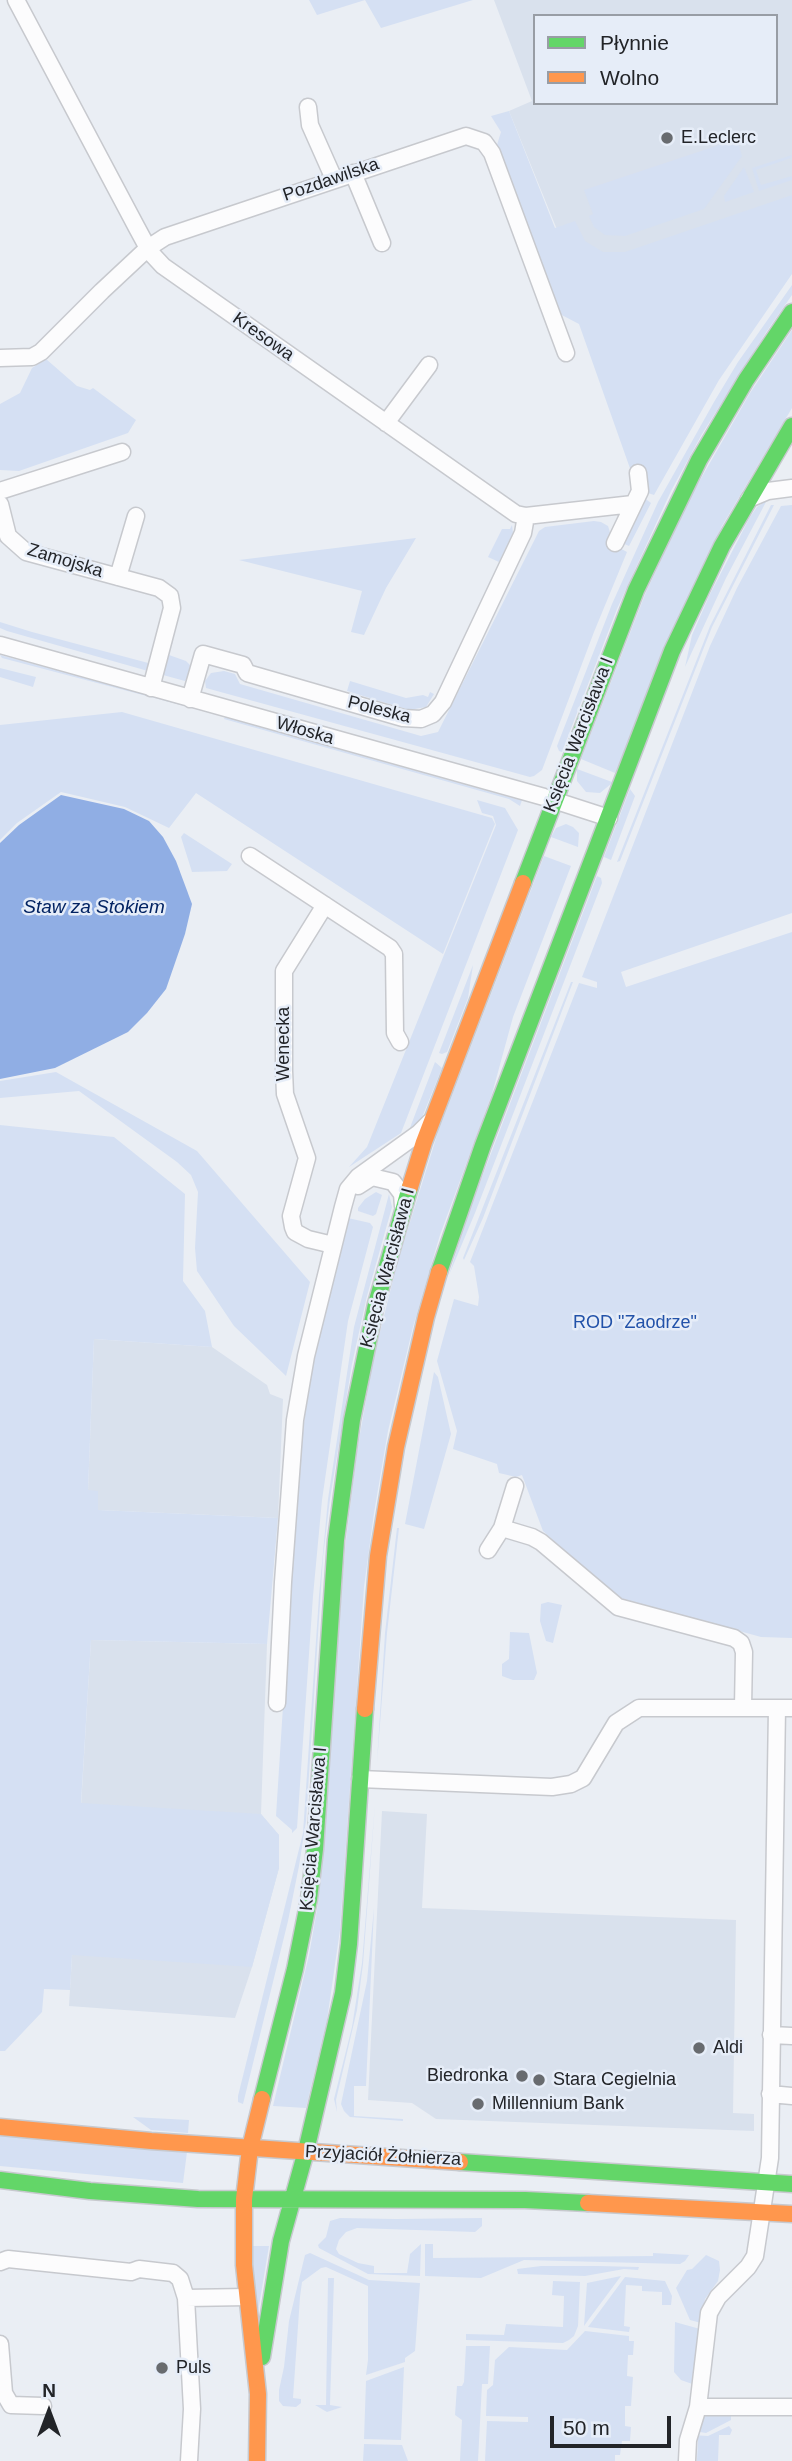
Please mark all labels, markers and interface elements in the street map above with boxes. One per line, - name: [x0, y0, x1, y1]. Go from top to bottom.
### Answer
- legend: [533, 14, 778, 105]
- text: Płynnie: [600, 31, 669, 54]
- text: Wolno: [600, 66, 659, 89]
- place label: E.Leclerc: [681, 127, 756, 149]
- marker: E.Leclerc: [659, 130, 675, 146]
- street label: Pozdawilska: [280, 154, 382, 206]
- street label: Kresowa: [228, 308, 298, 366]
- street label: Zamojska: [25, 539, 105, 583]
- street label: Księcia Warcisława I: [539, 654, 619, 816]
- street label: Poleska: [345, 692, 413, 728]
- street label: Włoska: [274, 712, 336, 750]
- water label: Staw za Stokiem: [23, 897, 165, 919]
- street label: Wenecka: [273, 1007, 295, 1081]
- street label: Księcia Warcisława I: [356, 1186, 420, 1350]
- park label: ROD "Zaodrze": [573, 1312, 697, 1334]
- street label: Księcia Warcisława I: [296, 1746, 332, 1912]
- place label: Aldi: [713, 2037, 743, 2059]
- marker: Aldi: [691, 2040, 707, 2056]
- place label: Biedronka: [427, 2065, 508, 2087]
- marker: Biedronka: [514, 2068, 530, 2084]
- place label: Stara Cegielnia: [553, 2069, 676, 2091]
- marker: Stara Cegielnia: [531, 2072, 547, 2088]
- place label: Millennium Bank: [492, 2093, 624, 2115]
- marker: Millennium Bank: [470, 2096, 486, 2112]
- street label: Przyjaciół Żołnierza: [305, 2141, 461, 2171]
- place label: Puls: [176, 2357, 211, 2379]
- marker: Puls: [154, 2360, 170, 2376]
- north arrow: [14, 2377, 84, 2447]
- text: N: [42, 2380, 56, 2401]
- scale bar: [554, 2402, 675, 2446]
- text: 50 m: [563, 2416, 610, 2439]

